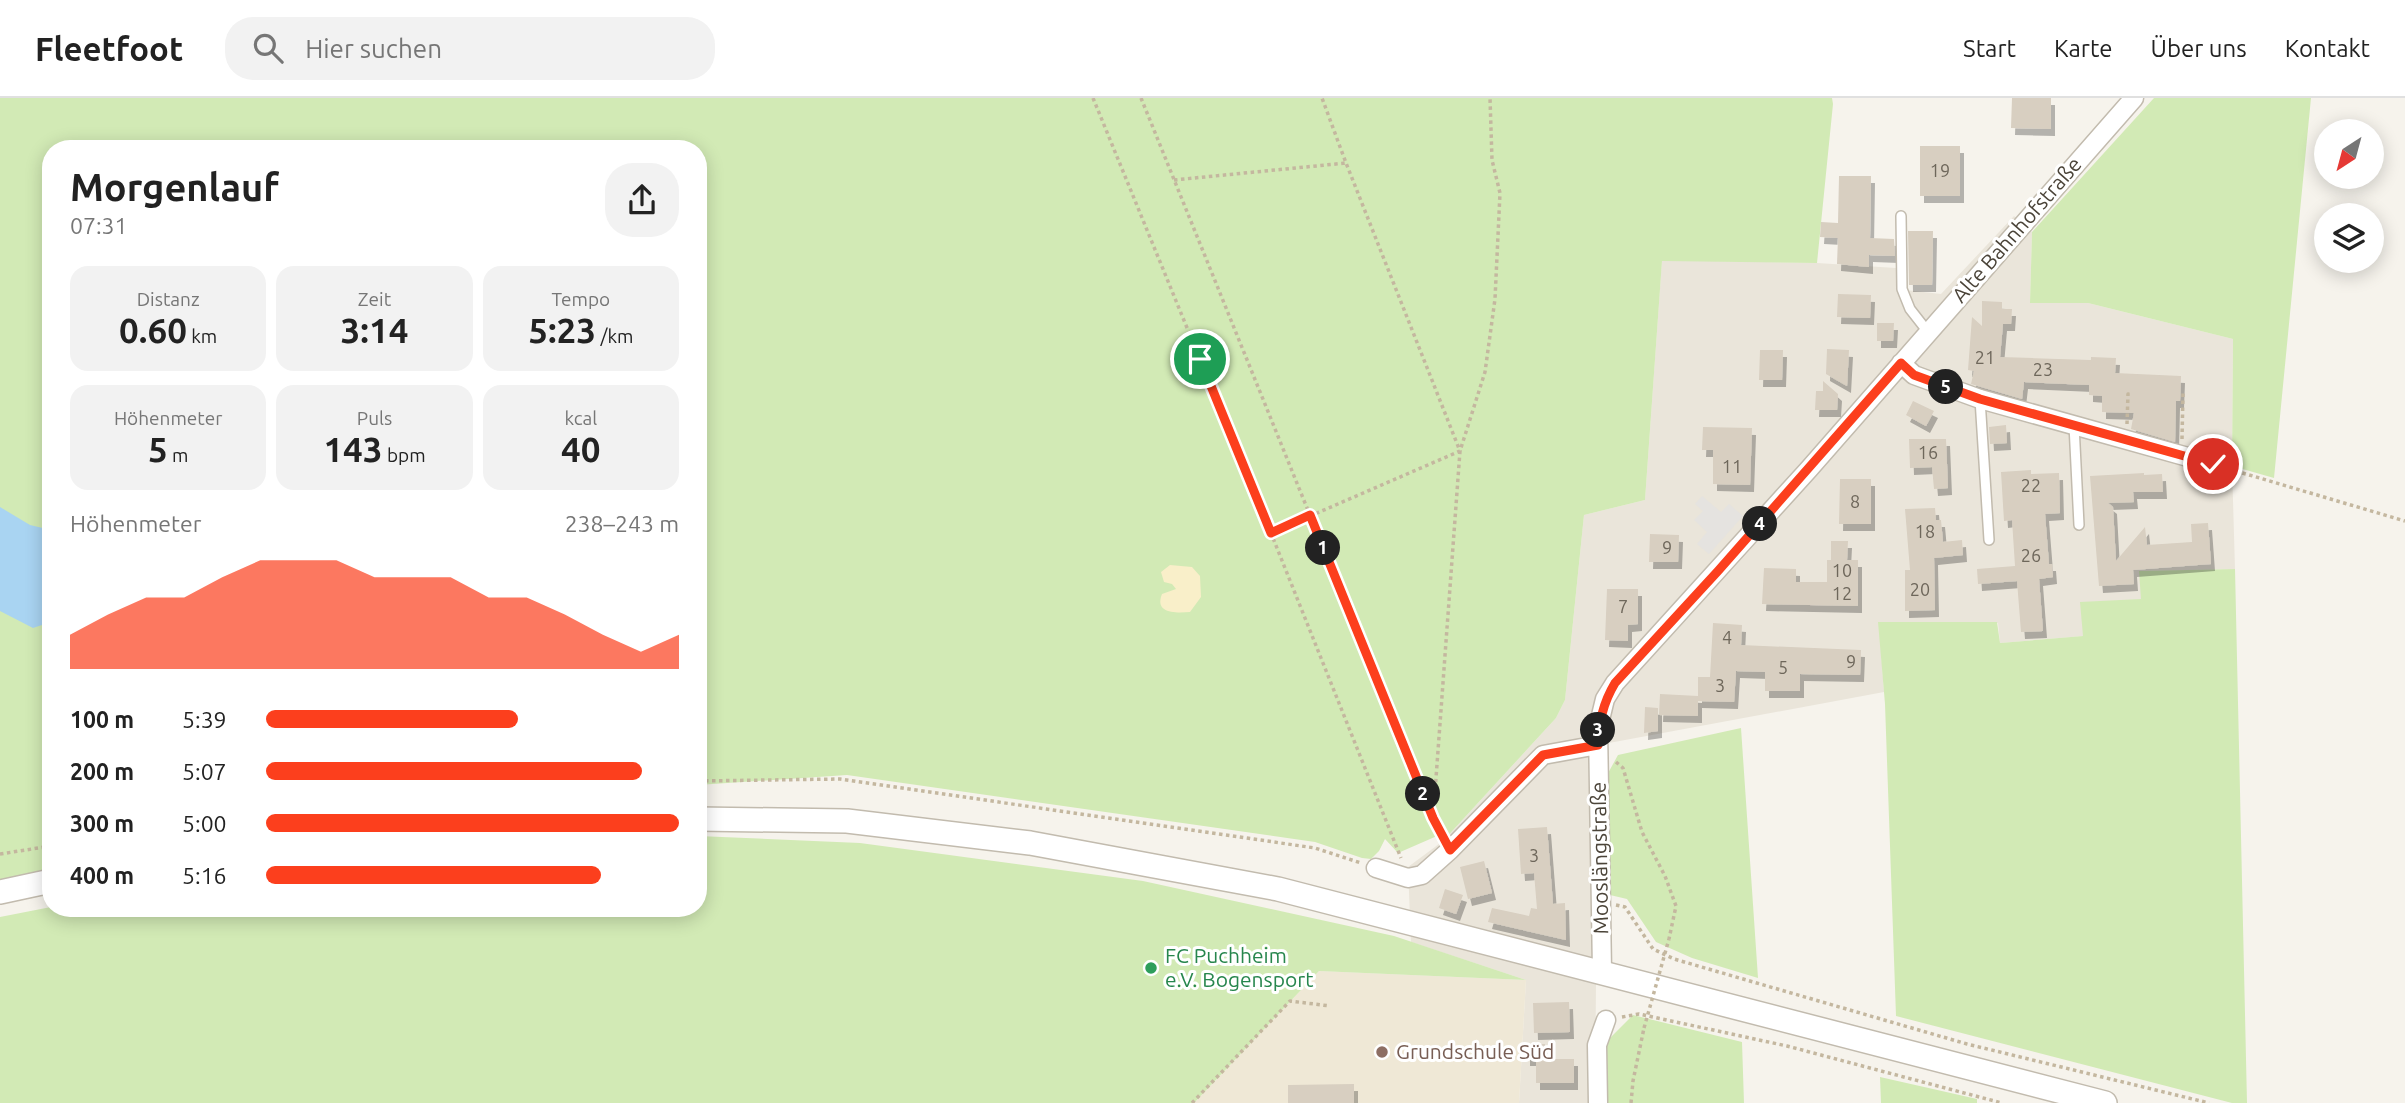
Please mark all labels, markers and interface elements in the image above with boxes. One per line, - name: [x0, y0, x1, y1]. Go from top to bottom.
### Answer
- search box: [225, 17, 715, 80]
- icon: search: [249, 29, 287, 67]
- text: Fleetfoot: [35, 30, 183, 67]
- text: Hier suchen: [305, 34, 442, 63]
- text: Start: [1963, 35, 2016, 62]
- text: Karte: [2054, 35, 2113, 62]
- text: Über uns: [2151, 35, 2247, 62]
- text: Kontakt: [2285, 35, 2370, 62]
- north arrow: [2314, 119, 2384, 189]
- map controls: [2314, 119, 2384, 273]
- street label: Alte Bahnhofstraße: [1947, 152, 2086, 307]
- house number: 19: [1930, 160, 1950, 180]
- button: share: [605, 163, 679, 237]
- text: Morgenlauf: [70, 166, 279, 208]
- button: layers: [2314, 203, 2384, 273]
- text: 07:31: [70, 213, 128, 238]
- text: Distanz: [137, 288, 200, 310]
- text: Zeit: [358, 288, 391, 310]
- text: Tempo: [551, 288, 610, 310]
- text: 0.60: [119, 310, 187, 350]
- text: 3:14: [341, 310, 408, 350]
- text: 5:23: [528, 310, 596, 350]
- text: km: [187, 325, 217, 347]
- text: /km: [596, 325, 633, 347]
- pin: [1170, 329, 1230, 389]
- icon: arrive: [1181, 340, 1219, 378]
- house number: 21: [1975, 347, 1995, 367]
- house number: 23: [2033, 359, 2053, 379]
- pin: 5: [1928, 370, 1964, 404]
- text: 5: [1940, 375, 1951, 397]
- text: Höhenmeter: [114, 407, 222, 429]
- text: Puls: [357, 407, 392, 429]
- text: kcal: [564, 407, 597, 429]
- text: 5: [148, 429, 168, 469]
- text: 143: [323, 429, 383, 469]
- text: 40: [561, 429, 601, 469]
- pin: [2183, 434, 2243, 494]
- house number: 16: [1918, 442, 1938, 462]
- text: m: [168, 444, 188, 466]
- text: bpm: [383, 444, 426, 466]
- icon: check: [2194, 445, 2232, 483]
- house number: 11: [1722, 456, 1742, 476]
- house number: 22: [2021, 475, 2041, 495]
- house number: 8: [1850, 491, 1860, 511]
- pin: 4: [1742, 506, 1778, 542]
- text: Höhenmeter: [70, 511, 201, 536]
- text: 238–243 m: [565, 511, 679, 536]
- text: 4: [1754, 512, 1765, 534]
- house number: 18: [1915, 521, 1935, 541]
- pin: 1: [1306, 531, 1340, 566]
- text: 1: [1317, 536, 1328, 558]
- house number: 9: [1662, 537, 1672, 557]
- house number: 26: [2021, 545, 2041, 565]
- house number: 10: [1832, 560, 1852, 580]
- house number: 20: [1910, 579, 1930, 599]
- house number: 12: [1832, 583, 1852, 603]
- house number: 7: [1618, 596, 1628, 616]
- house number: 4: [1722, 627, 1732, 647]
- house number: 9: [1846, 651, 1856, 671]
- house number: 5: [1778, 657, 1788, 677]
- house number: 3: [1715, 675, 1725, 695]
- text: 100 m: [70, 707, 134, 732]
- text: 5:39: [182, 707, 227, 732]
- pin: 3: [1580, 712, 1616, 748]
- text: 3: [1592, 718, 1603, 740]
- text: 200 m: [70, 759, 134, 784]
- text: 5:07: [182, 759, 227, 784]
- pin: 2: [1406, 776, 1440, 812]
- street label: Mooslängstraße: [1586, 781, 1612, 935]
- text: 2: [1417, 782, 1428, 804]
- text: 300 m: [70, 811, 134, 836]
- text: 5:00: [182, 811, 227, 836]
- house number: 3: [1529, 845, 1539, 865]
- text: 400 m: [70, 863, 134, 888]
- text: 5:16: [182, 863, 227, 888]
- place label: FC Puchheim e.V. Bogensport: [1165, 943, 1313, 991]
- marker: FC Puchheim e.V. Bogensport: [1143, 960, 1159, 976]
- place label: Grundschule Süd: [1396, 1039, 1554, 1063]
- marker: Grundschule Süd: [1374, 1044, 1390, 1060]

